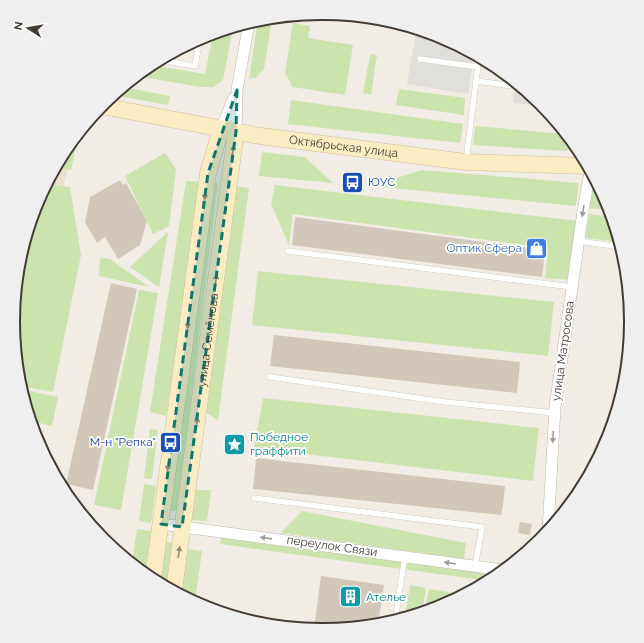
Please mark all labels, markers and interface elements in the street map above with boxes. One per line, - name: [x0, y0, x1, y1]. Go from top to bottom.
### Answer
- north arrow: [8, 8, 48, 48]
- text: N: [11, 21, 26, 31]
- street label: Октябрьская улица: [288, 133, 399, 160]
- one-way arrow: [230, 145, 236, 157]
- bus stop icon: ЮУС: [339, 169, 365, 195]
- place label: ЮУС: [368, 175, 395, 189]
- one-way arrow: [202, 188, 208, 200]
- one-way arrow: [580, 205, 586, 217]
- shop icon: Оптик Сфера: [524, 235, 550, 261]
- place label: Оптик Сфера: [446, 241, 522, 255]
- one-way arrow: [213, 274, 219, 286]
- street label: улица Семёнова: [195, 292, 221, 388]
- street label: улица Матросова: [549, 300, 577, 402]
- one-way arrow: [184, 317, 191, 329]
- one-way arrow: [194, 417, 200, 429]
- bus stop icon: М-н "Репка": [158, 429, 184, 455]
- place label: Победное граффити: [250, 430, 308, 458]
- place icon: Победное граффити: [221, 431, 247, 457]
- one-way arrow: [550, 431, 556, 444]
- place label: М-н "Репка": [90, 435, 156, 449]
- one-way arrow: [165, 459, 171, 471]
- street label: переулок Связи: [286, 533, 378, 559]
- one-way arrow: [260, 535, 272, 541]
- one-way arrow: [176, 546, 182, 558]
- one-way arrow: [444, 560, 456, 566]
- building icon: Ателье: [337, 584, 363, 610]
- place label: Ателье: [366, 590, 406, 604]

